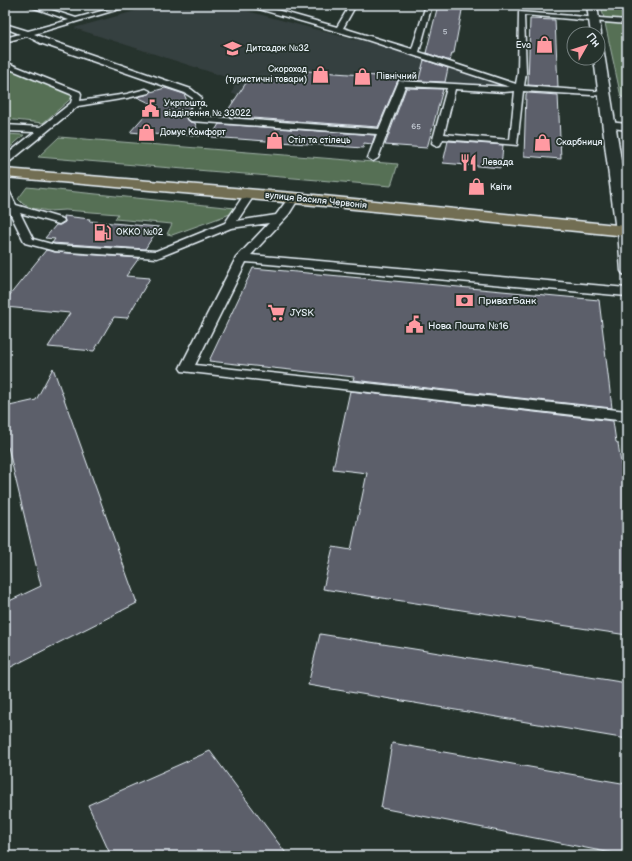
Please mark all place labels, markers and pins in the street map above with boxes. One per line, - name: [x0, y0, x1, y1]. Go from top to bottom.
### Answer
- shop icon: Eva: [534, 35, 554, 55]
- school or university icon: Дитсадок №32: [223, 38, 243, 58]
- place label: Eva: [516, 40, 531, 51]
- place label: Дитсадок №32: [246, 43, 310, 54]
- place label: Скороход (туристичні товари): [225, 64, 308, 85]
- shop icon: Скороход (туристичні товари): [310, 64, 330, 84]
- shop icon: Північний: [353, 66, 373, 86]
- place label: Північний: [376, 71, 417, 82]
- public building icon: Укрпошта, відділення № 33022: [141, 98, 161, 118]
- place label: Укрпошта, відділення № 33022: [164, 98, 252, 119]
- shop icon: Домус Комфорт: [137, 122, 157, 142]
- place label: Домус Комфорт: [160, 127, 227, 138]
- shop icon: Стіл та стілець: [265, 130, 285, 150]
- shop icon: Скарбниця: [533, 132, 553, 152]
- place label: Стіл та стілець: [288, 135, 351, 146]
- place label: Скарбниця: [556, 137, 602, 148]
- restaurant icon: Левада: [459, 152, 479, 172]
- place label: Левада: [481, 157, 514, 168]
- shop icon: Квiти: [467, 177, 487, 197]
- place label: Квiти: [490, 182, 512, 193]
- fuel station icon: ОККО №02: [93, 222, 113, 242]
- place label: ОККО №02: [116, 227, 164, 238]
- bank icon: ПриватБанк: [455, 290, 475, 310]
- place label: ПриватБанк: [478, 295, 537, 307]
- supermarket icon: JYSK: [267, 302, 287, 322]
- place label: JYSK: [290, 307, 314, 319]
- public building icon: Нова Пошта №16: [405, 315, 425, 335]
- place label: Нова Пошта №16: [428, 320, 509, 332]

